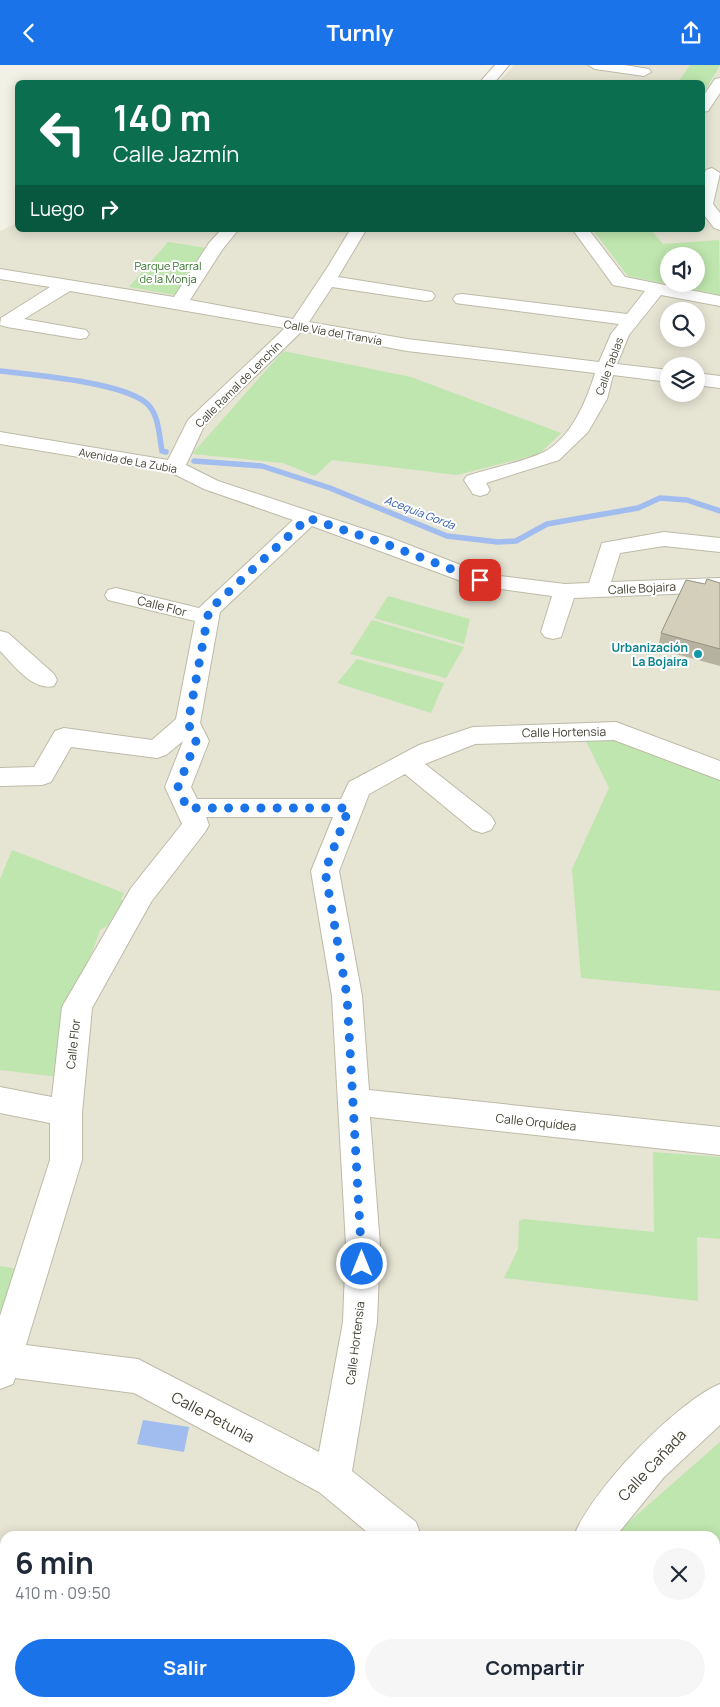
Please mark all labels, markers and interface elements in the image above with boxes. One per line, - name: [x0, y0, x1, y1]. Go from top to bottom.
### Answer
- text: Turnly: [326, 18, 394, 48]
- icon: back: [15, 19, 43, 47]
- icon: share: [677, 19, 705, 47]
- text: 140 m: [113, 94, 211, 142]
- icon: left: [30, 100, 95, 165]
- text: Calle Jazmín: [113, 139, 239, 169]
- icon: right: [95, 195, 123, 223]
- text: Luego: [30, 196, 85, 222]
- map controls: [660, 247, 705, 402]
- button: sound: [660, 247, 705, 292]
- park label: Parque Parral de la Monja: [134, 258, 202, 286]
- button: search: [660, 302, 705, 347]
- street label: Calle Vía del Tranvía: [283, 316, 383, 348]
- street label: Calle Tablas: [592, 335, 626, 397]
- street label: Calle Ramal de Lenchín: [192, 338, 284, 430]
- button: layers: [660, 357, 705, 402]
- street label: Avenida de La Zubia: [78, 444, 178, 476]
- water label: Acequia Gorda: [383, 492, 458, 533]
- pin: [459, 559, 501, 601]
- icon: arrive: [466, 566, 494, 594]
- street label: Calle Bojaira: [608, 578, 676, 598]
- street label: Calle Flor: [135, 592, 189, 621]
- place label: Urbanización La Bojaira: [611, 639, 688, 670]
- marker: Urbanización La Bojaira: [692, 648, 704, 660]
- street label: Calle Hortensia: [522, 723, 606, 741]
- street label: Calle Flor: [62, 1017, 84, 1070]
- street label: Calle Orquídea: [495, 1109, 577, 1135]
- position arrow: [335, 1237, 387, 1289]
- street label: Calle Hortensia: [341, 1300, 369, 1386]
- street label: Calle Petunia: [168, 1386, 258, 1448]
- street label: Calle Cañada: [613, 1424, 691, 1506]
- text: 6 min: [15, 1542, 94, 1583]
- button: close: [653, 1548, 705, 1600]
- text: 410 m · 09:50: [15, 1582, 111, 1604]
- button: Salir: [15, 1639, 355, 1697]
- button: Compartir: [365, 1639, 705, 1697]

